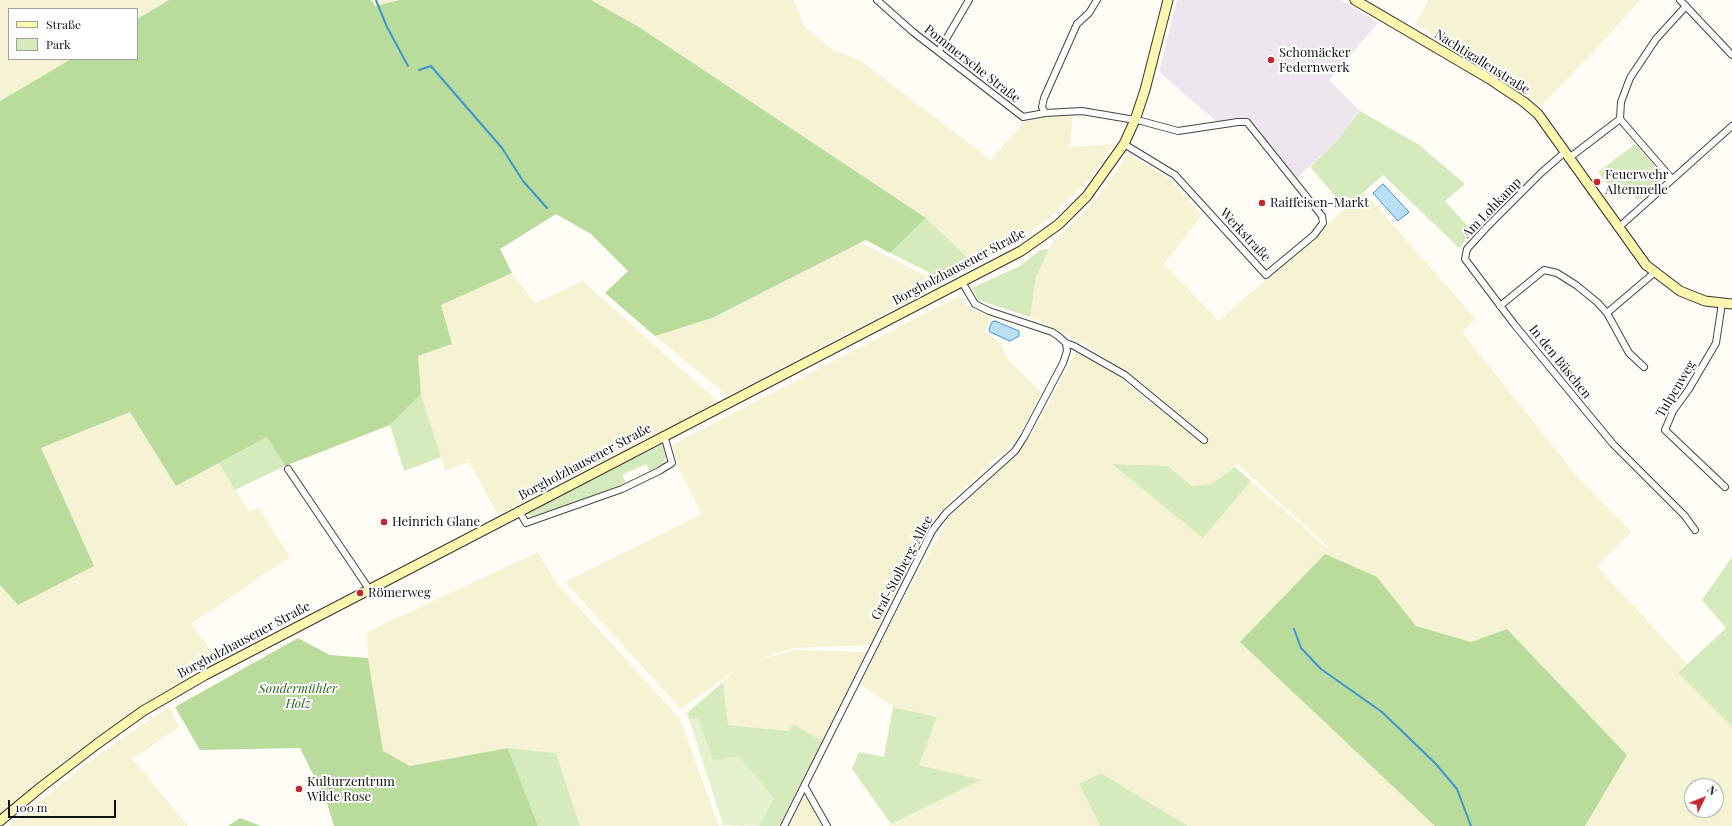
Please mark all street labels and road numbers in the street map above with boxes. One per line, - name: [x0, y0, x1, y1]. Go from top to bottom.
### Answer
- street label: Pommersche Straße: [921, 22, 1023, 106]
- street label: Nachtigallenstraße: [1431, 26, 1533, 98]
- street label: Am Lohkamp: [1459, 175, 1525, 241]
- street label: Werkstraße: [1216, 205, 1274, 265]
- street label: Borgholzhausener Straße: [890, 225, 1028, 309]
- street label: In den Büschen: [1526, 322, 1594, 402]
- street label: Tulpenweg: [1653, 358, 1699, 420]
- street label: Borgholzhausener Straße: [516, 420, 654, 504]
- street label: Graf-Stolberg-Allee: [868, 513, 936, 623]
- street label: Borgholzhausener Straße: [175, 598, 313, 682]

